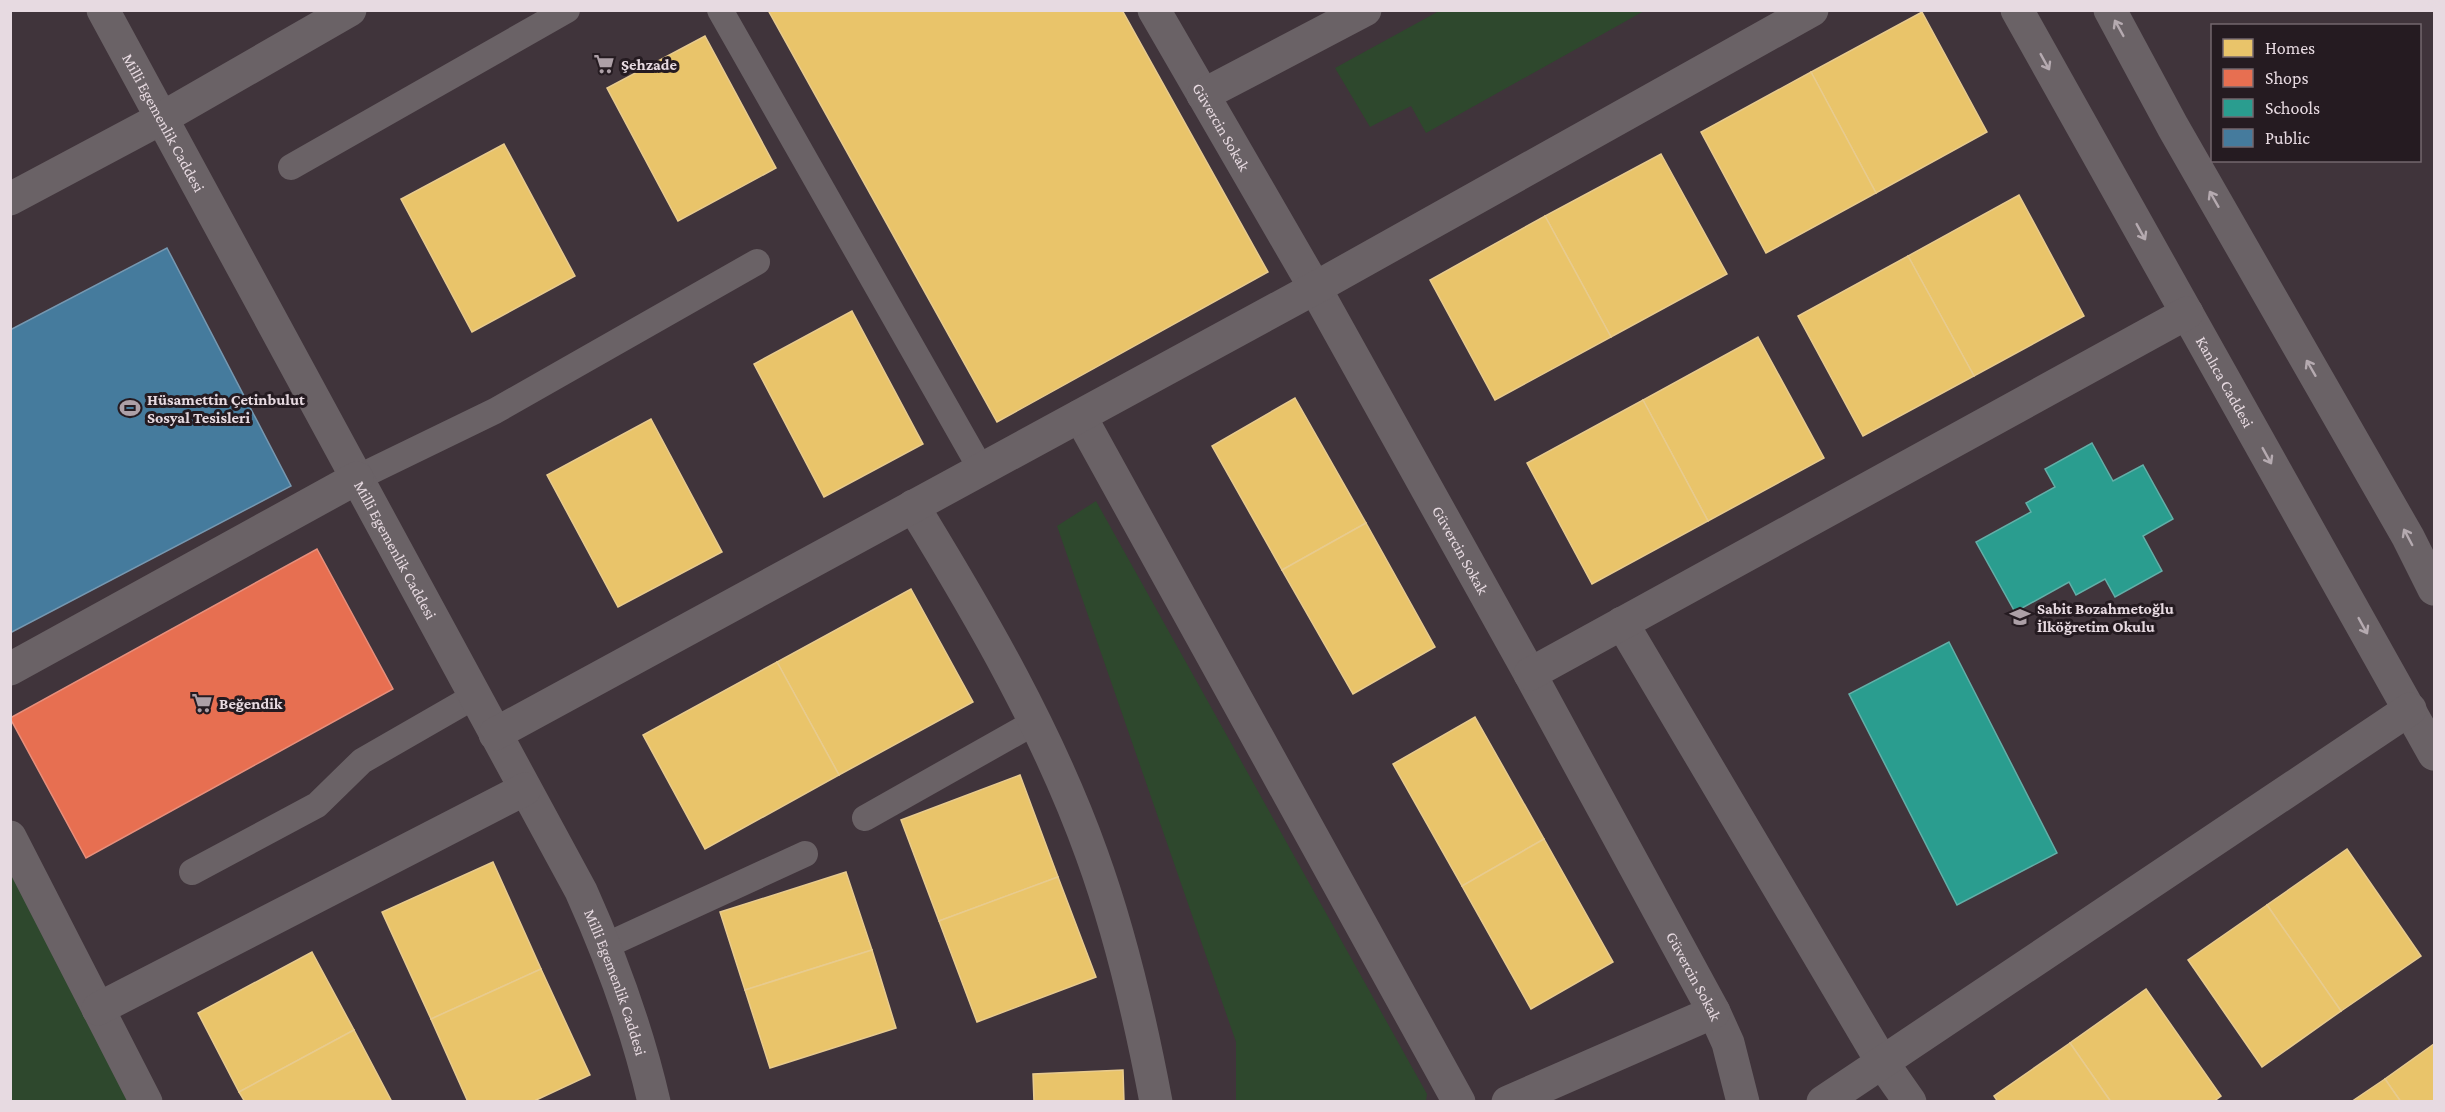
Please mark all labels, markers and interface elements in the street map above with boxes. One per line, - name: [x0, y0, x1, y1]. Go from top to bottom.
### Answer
- one-way arrow: [2113, 20, 2124, 38]
- legend: [2211, 24, 2421, 162]
- text: Homes: [2265, 38, 2315, 58]
- street label: Milli Egemenlik Caddesi: [120, 50, 208, 195]
- supermarket icon: Şehzade: [592, 52, 616, 76]
- one-way arrow: [2040, 52, 2051, 70]
- place label: Şehzade: [621, 56, 678, 73]
- text: Shops: [2265, 68, 2309, 88]
- street label: Güvercin Sokak: [1190, 80, 1254, 174]
- text: Schools: [2265, 98, 2320, 118]
- text: Public: [2265, 128, 2310, 148]
- one-way arrow: [2208, 191, 2220, 208]
- one-way arrow: [2136, 222, 2147, 240]
- street label: Kanlıca Caddesi: [2193, 333, 2258, 430]
- one-way arrow: [2305, 360, 2317, 377]
- place label: Hüsamettin Çetinbulut Sosyal Tesisleri: [147, 391, 305, 426]
- sports icon: Hüsamettin Çetinbulut Sosyal Tesisleri: [118, 396, 142, 420]
- one-way arrow: [2262, 447, 2273, 465]
- street label: Milli Egemenlik Caddesi: [351, 478, 440, 622]
- street label: Güvercin Sokak: [1429, 503, 1492, 597]
- one-way arrow: [2402, 529, 2413, 547]
- place label: Sabit Bozahmetoğlu İlköğretim Okulu: [2037, 600, 2174, 635]
- school or university icon: Sabit Bozahmetoğlu İlköğretim Okulu: [2008, 605, 2032, 629]
- one-way arrow: [2357, 617, 2369, 634]
- supermarket icon: Beğendik: [190, 691, 214, 715]
- place label: Beğendik: [219, 695, 283, 712]
- street label: Milli Egemenlik Caddesi: [581, 906, 650, 1057]
- street label: Güvercin Sokak: [1663, 929, 1725, 1023]

